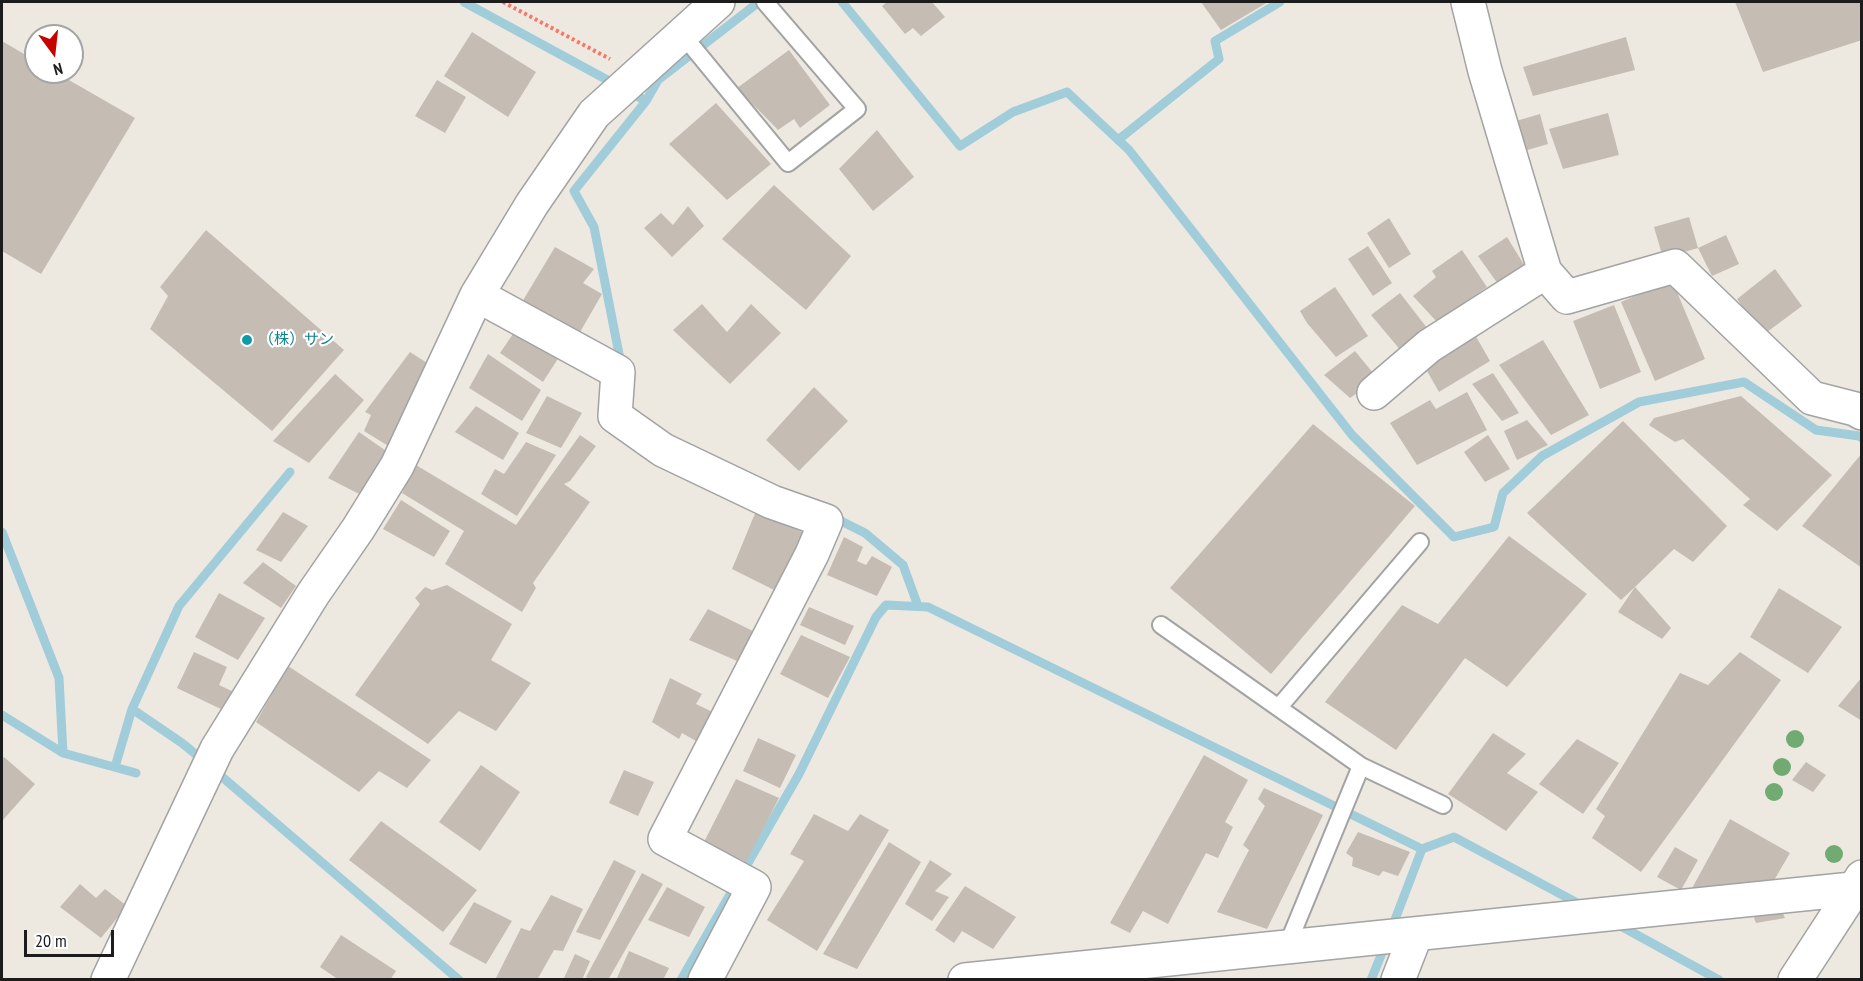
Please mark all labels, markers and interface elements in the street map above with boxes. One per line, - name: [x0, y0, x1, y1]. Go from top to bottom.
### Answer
- north arrow: [24, 24, 84, 84]
- text: N: [51, 59, 65, 80]
- place label: （株）サン: [259, 331, 334, 349]
- marker: （株）サン: [240, 333, 254, 347]
- scale bar: [27, 918, 117, 956]
- text: 20 m: [35, 929, 67, 952]

